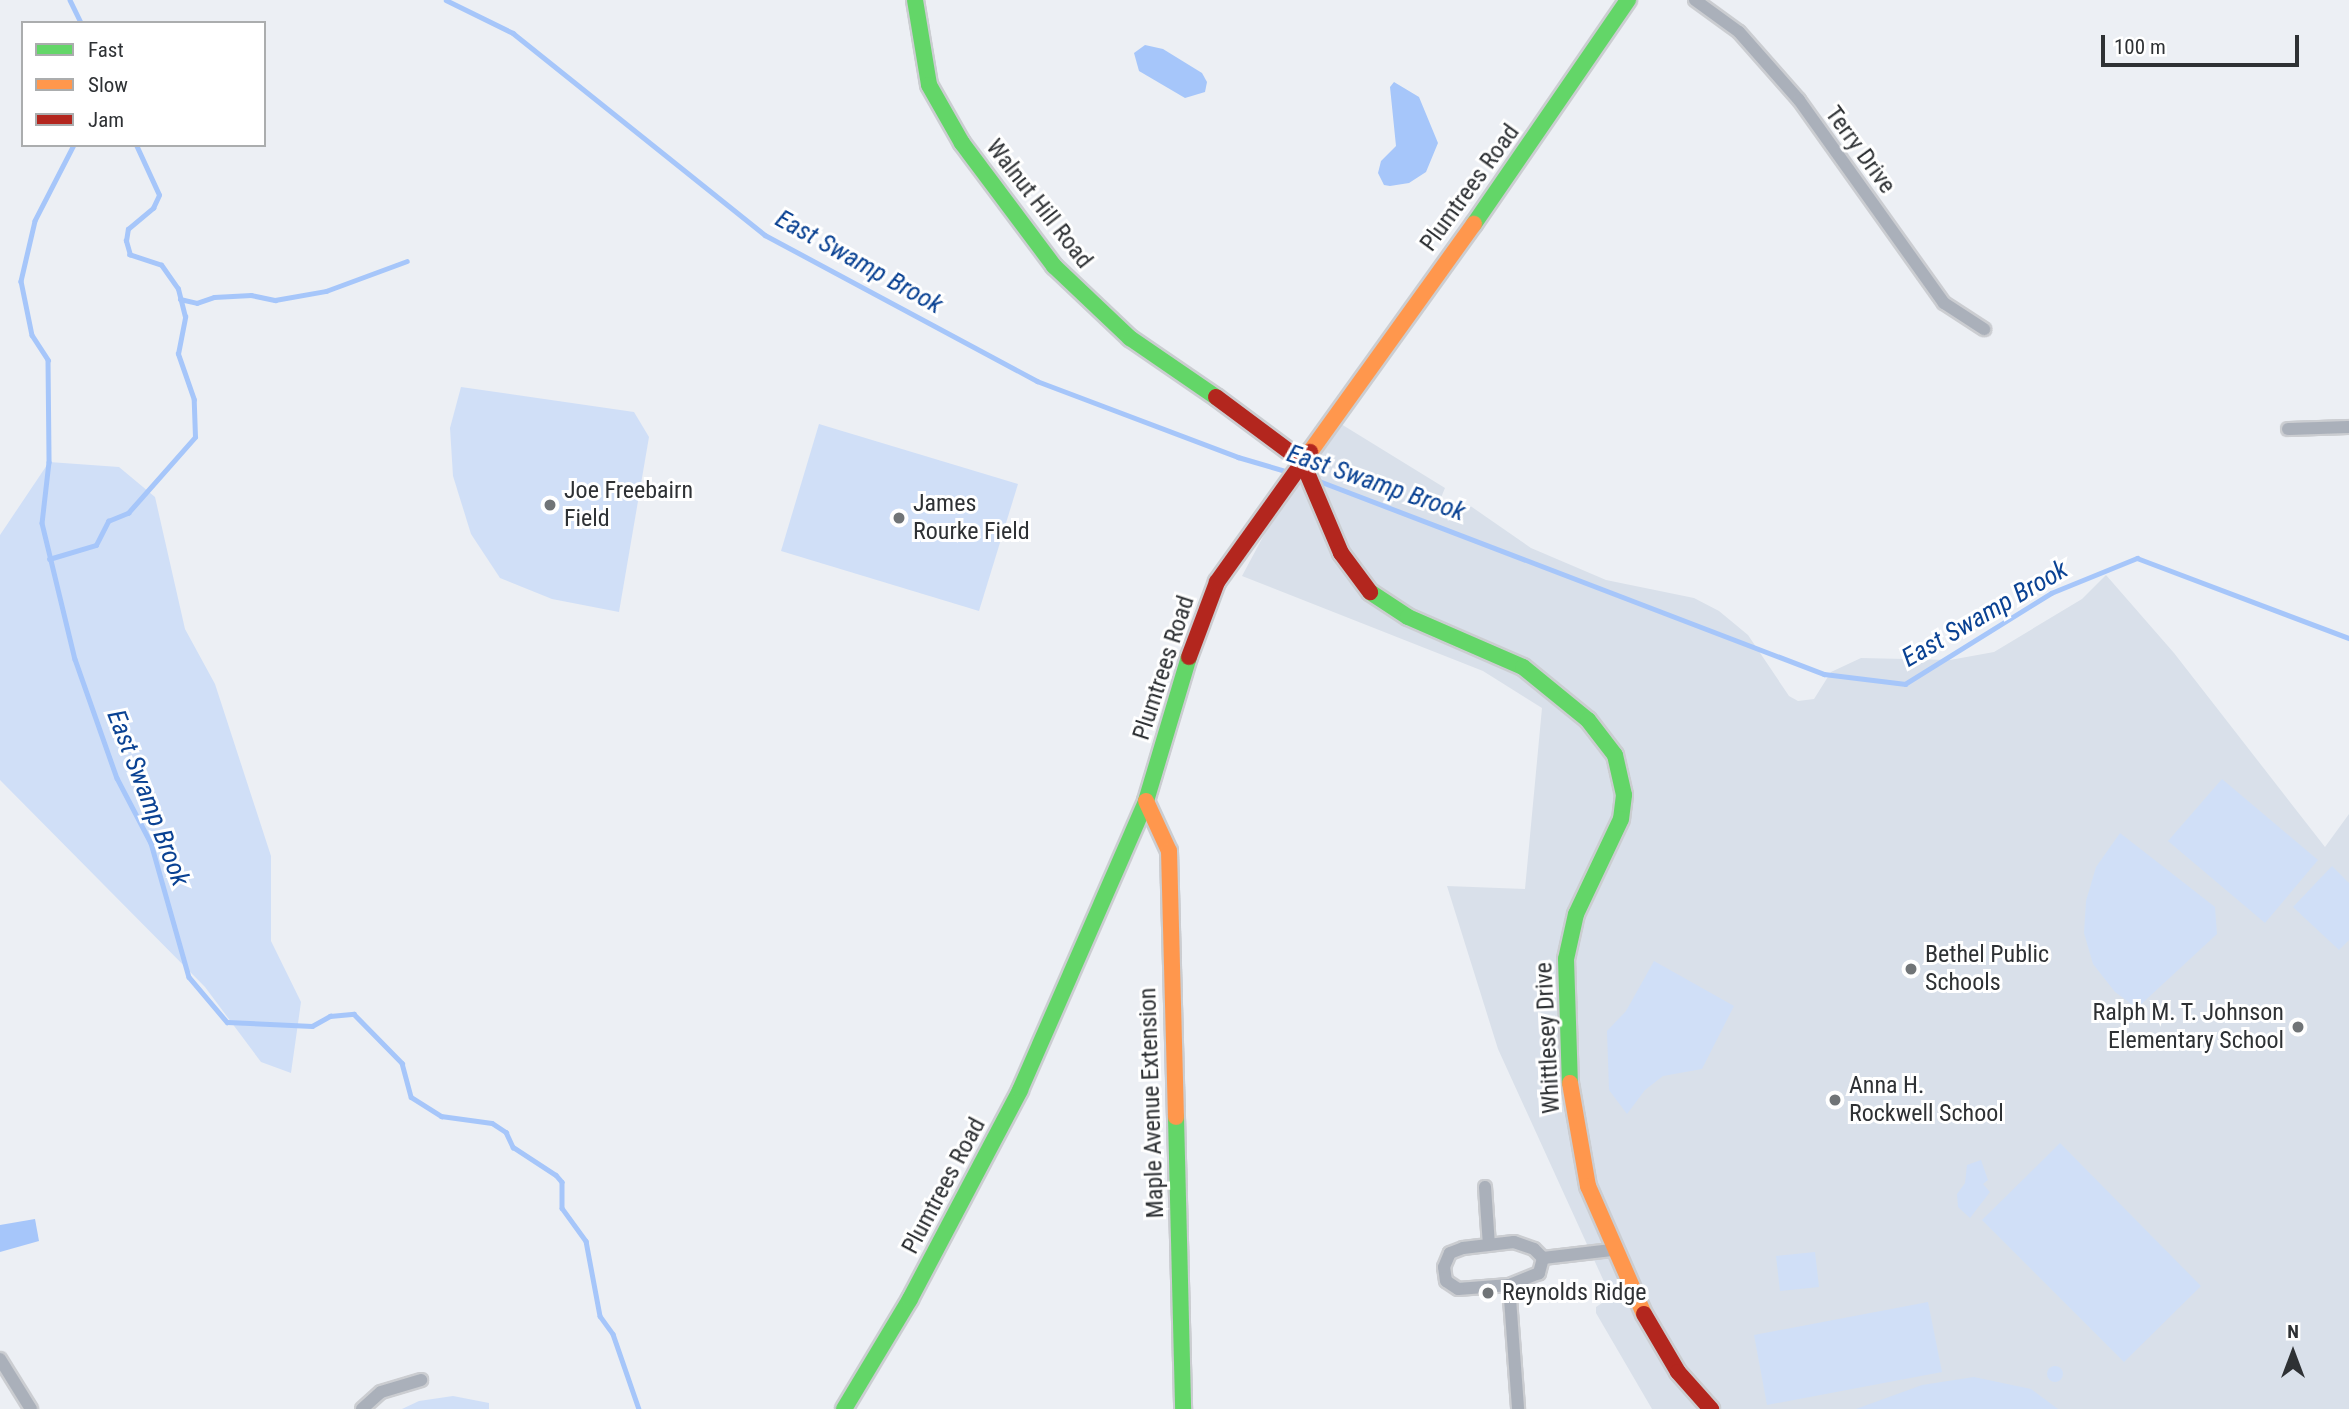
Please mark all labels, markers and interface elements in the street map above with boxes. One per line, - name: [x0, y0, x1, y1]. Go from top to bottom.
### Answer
- legend: [21, 21, 266, 147]
- scale bar: [2104, 21, 2302, 65]
- text: 100 m: [2114, 35, 2166, 59]
- text: Fast: [88, 38, 124, 62]
- text: Slow: [88, 73, 128, 97]
- street label: Terry Drive: [1819, 101, 1901, 199]
- text: Jam: [88, 108, 124, 132]
- street label: Plumtrees Road: [1414, 119, 1526, 257]
- street label: Walnut Hill Road: [980, 134, 1098, 274]
- water label: East Swamp Brook: [770, 203, 948, 321]
- water label: East Swamp Brook: [1283, 438, 1469, 528]
- place label: Joe Freebairn Field: [564, 477, 693, 533]
- place label: James Rourke Field: [913, 490, 1030, 546]
- marker: Joe Freebairn Field: [542, 497, 558, 513]
- marker: James Rourke Field: [891, 510, 907, 526]
- water label: East Swamp Brook: [1897, 554, 2073, 674]
- street label: Plumtrees Road: [1127, 592, 1201, 744]
- water label: East Swamp Brook: [100, 705, 196, 891]
- place label: Bethel Public Schools: [1925, 941, 2049, 997]
- street label: Whittlesey Drive: [1530, 961, 1566, 1115]
- marker: Bethel Public Schools: [1903, 961, 1919, 977]
- street label: Maple Avenue Extension: [1134, 987, 1170, 1219]
- place label: Ralph M. T. Johnson Elementary School: [2092, 999, 2284, 1055]
- marker: Ralph M. T. Johnson Elementary School: [2290, 1019, 2306, 1035]
- place label: Anna H. Rockwell School: [1849, 1072, 2004, 1128]
- marker: Anna H. Rockwell School: [1827, 1092, 1843, 1108]
- street label: Plumtrees Road: [896, 1113, 992, 1259]
- place label: Reynolds Ridge: [1502, 1279, 1647, 1307]
- marker: Reynolds Ridge: [1480, 1285, 1496, 1301]
- north arrow: [2258, 1318, 2328, 1388]
- text: N: [2287, 1320, 2299, 1343]

